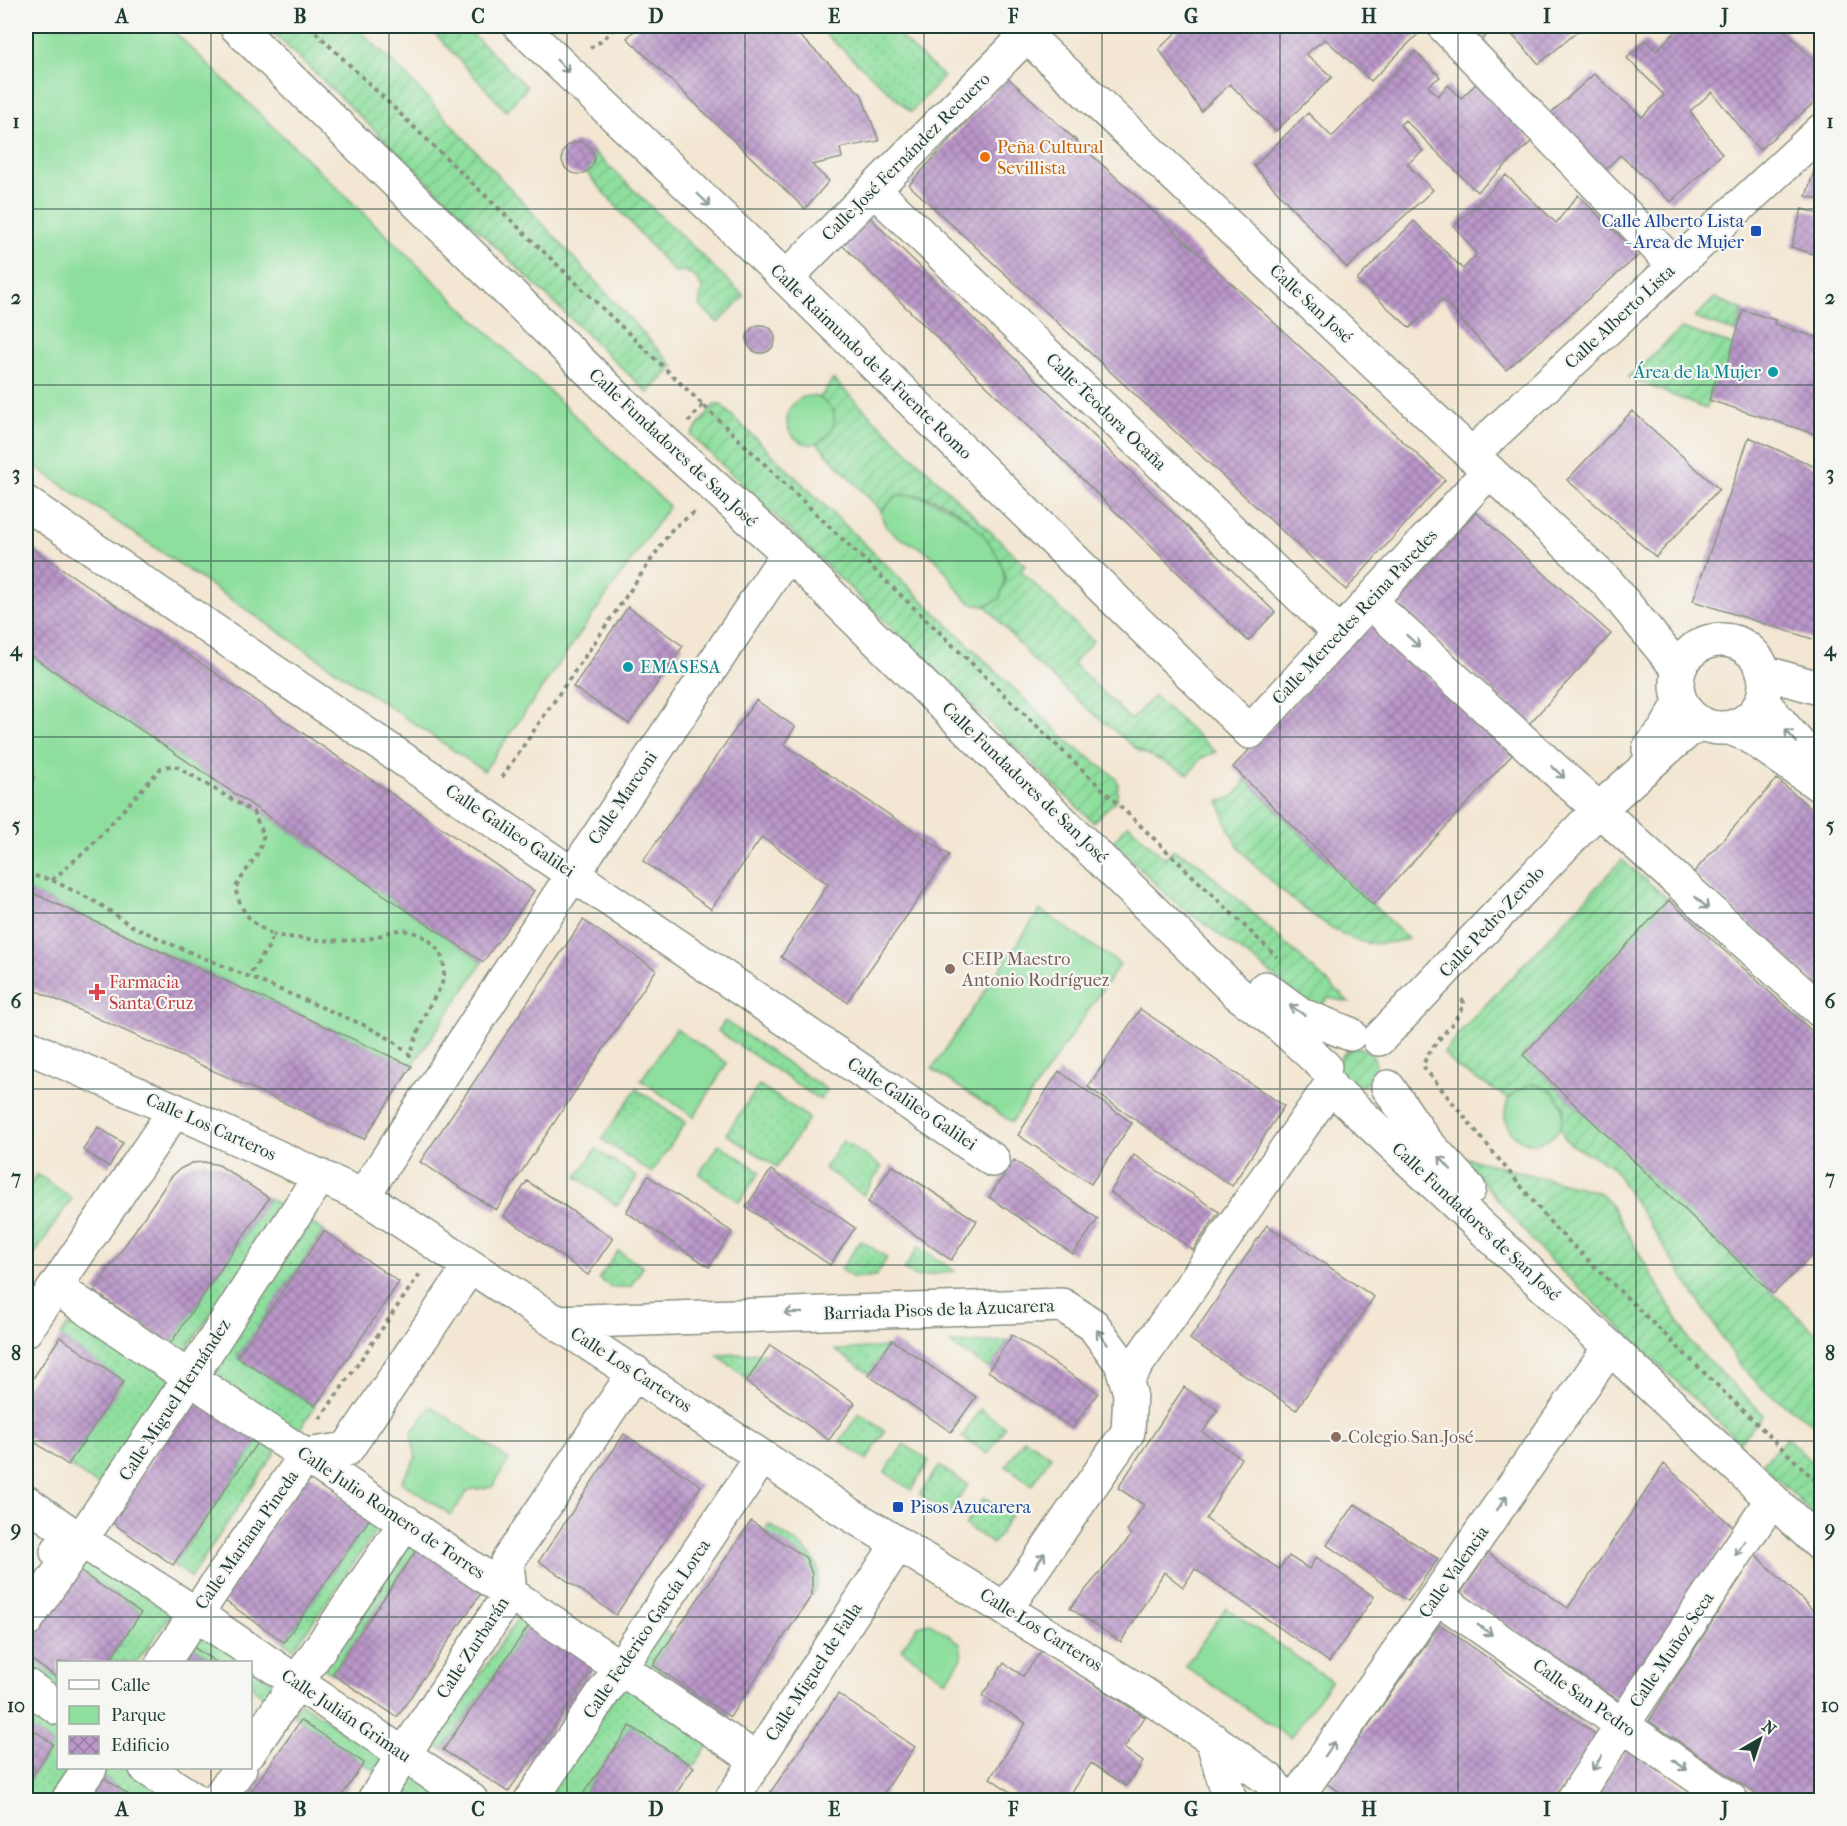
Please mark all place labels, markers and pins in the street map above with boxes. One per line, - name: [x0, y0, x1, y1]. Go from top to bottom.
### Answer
- place label: Peña Cultural Sevillista: [997, 137, 1104, 179]
- marker: Peña Cultural Sevillista: [978, 150, 992, 164]
- place label: Calle Alberto Lista - Area de Mujer: [1601, 211, 1745, 253]
- marker: Calle Alberto Lista - Area de Mujer: [1749, 224, 1763, 238]
- place label: Área de la Mujer: [1632, 361, 1761, 383]
- marker: Área de la Mujer: [1766, 365, 1780, 379]
- place label: EMASESA: [640, 657, 721, 678]
- marker: EMASESA: [621, 660, 635, 674]
- place label: CEIP Maestro Antonio Rodríguez: [961, 949, 1110, 991]
- marker: CEIP Maestro Antonio Rodríguez: [943, 962, 957, 976]
- place label: Farmacia Santa Cruz: [109, 972, 194, 1014]
- marker: Farmacia Santa Cruz: [90, 985, 104, 999]
- place label: Colegio San José: [1348, 1427, 1474, 1448]
- marker: Colegio San José: [1329, 1430, 1343, 1444]
- place label: Pisos Azucarera: [910, 1497, 1032, 1518]
- marker: Pisos Azucarera: [891, 1500, 905, 1514]

